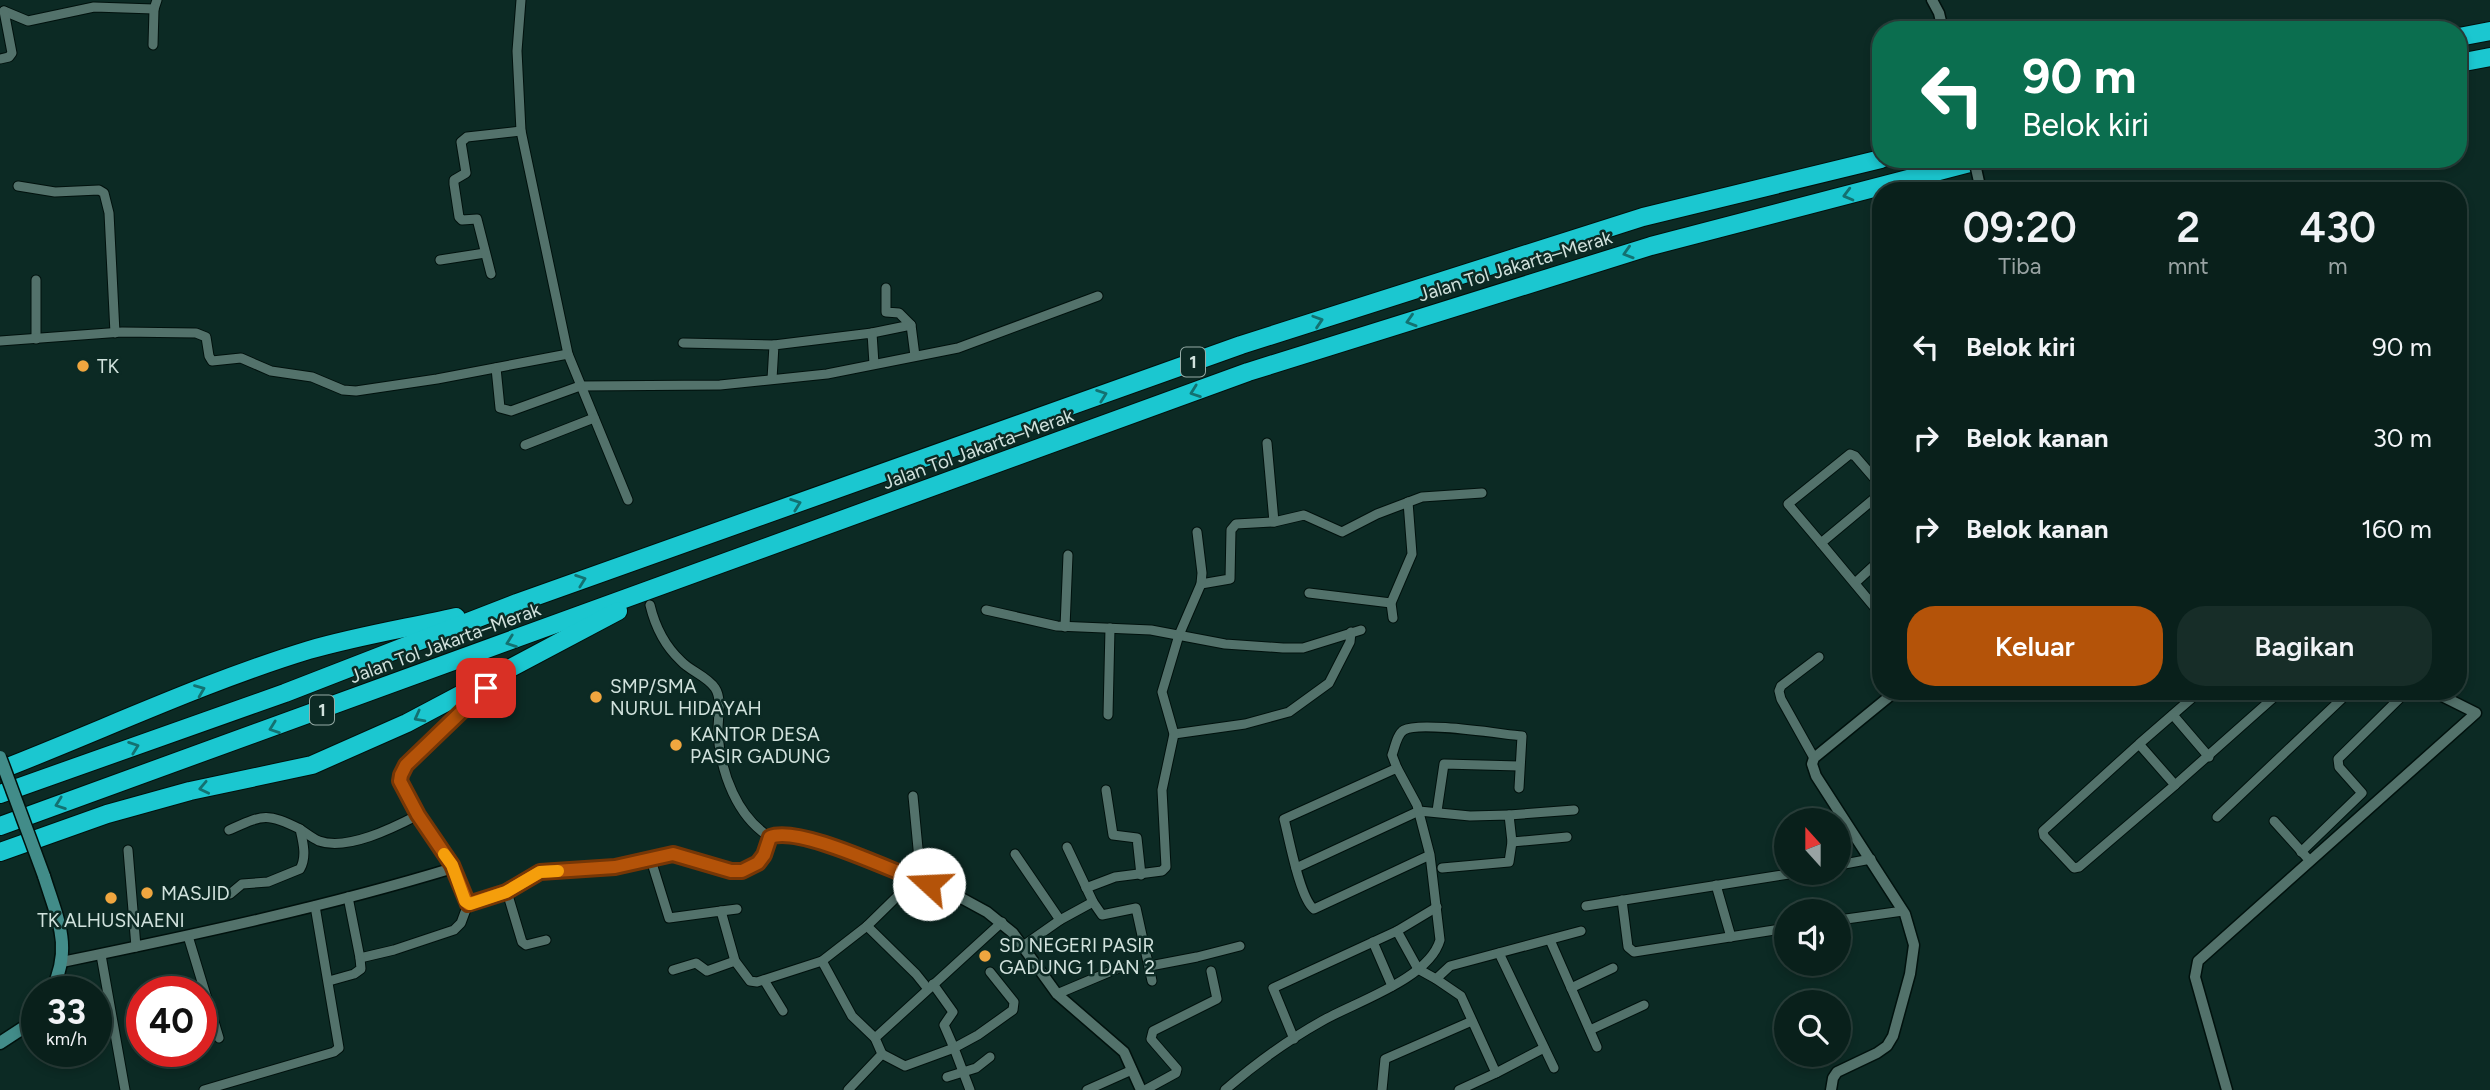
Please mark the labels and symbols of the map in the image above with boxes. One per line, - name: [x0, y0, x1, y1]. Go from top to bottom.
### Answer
- one-way arrow: [1842, 187, 1854, 201]
- street label: Jalan Tol Jakarta–Merak: [1415, 225, 1615, 306]
- one-way arrow: [1622, 245, 1635, 259]
- one-way arrow: [1405, 313, 1418, 327]
- one-way arrow: [1311, 315, 1323, 329]
- road number: 1: [1181, 348, 1205, 376]
- place label: TK: [97, 355, 119, 378]
- marker: TK: [75, 358, 91, 374]
- one-way arrow: [1189, 384, 1201, 398]
- one-way arrow: [1096, 389, 1108, 403]
- street label: Jalan Tol Jakarta–Merak: [879, 403, 1077, 494]
- one-way arrow: [789, 498, 801, 512]
- one-way arrow: [575, 574, 587, 588]
- street label: Jalan Tol Jakarta–Merak: [346, 597, 544, 688]
- one-way arrow: [506, 633, 518, 647]
- pin: [456, 658, 516, 718]
- place label: SMP/SMA NURUL HIDAYAH: [610, 675, 762, 720]
- one-way arrow: [193, 684, 205, 698]
- marker: SMP/SMA NURUL HIDAYAH: [588, 689, 604, 705]
- road number: 1: [310, 696, 334, 724]
- one-way arrow: [413, 709, 426, 722]
- one-way arrow: [269, 720, 281, 734]
- place label: KANTOR DESA PASIR GADUNG: [690, 723, 830, 768]
- marker: KANTOR DESA PASIR GADUNG: [668, 737, 684, 753]
- one-way arrow: [127, 741, 139, 755]
- one-way arrow: [198, 780, 210, 795]
- one-way arrow: [55, 796, 67, 810]
- north arrow: [1774, 808, 1852, 886]
- position arrow: [892, 847, 966, 921]
- place label: MASJID: [161, 882, 230, 905]
- marker: MASJID: [139, 885, 155, 901]
- marker: TK ALHUSNAENI: [103, 890, 119, 906]
- place label: TK ALHUSNAENI: [37, 909, 185, 932]
- place label: SD NEGERI PASIR GADUNG 1 DAN 2: [999, 934, 1155, 979]
- marker: SD NEGERI PASIR GADUNG 1 DAN 2: [977, 948, 993, 964]
- speed limit sign: 40: [126, 976, 217, 1067]

